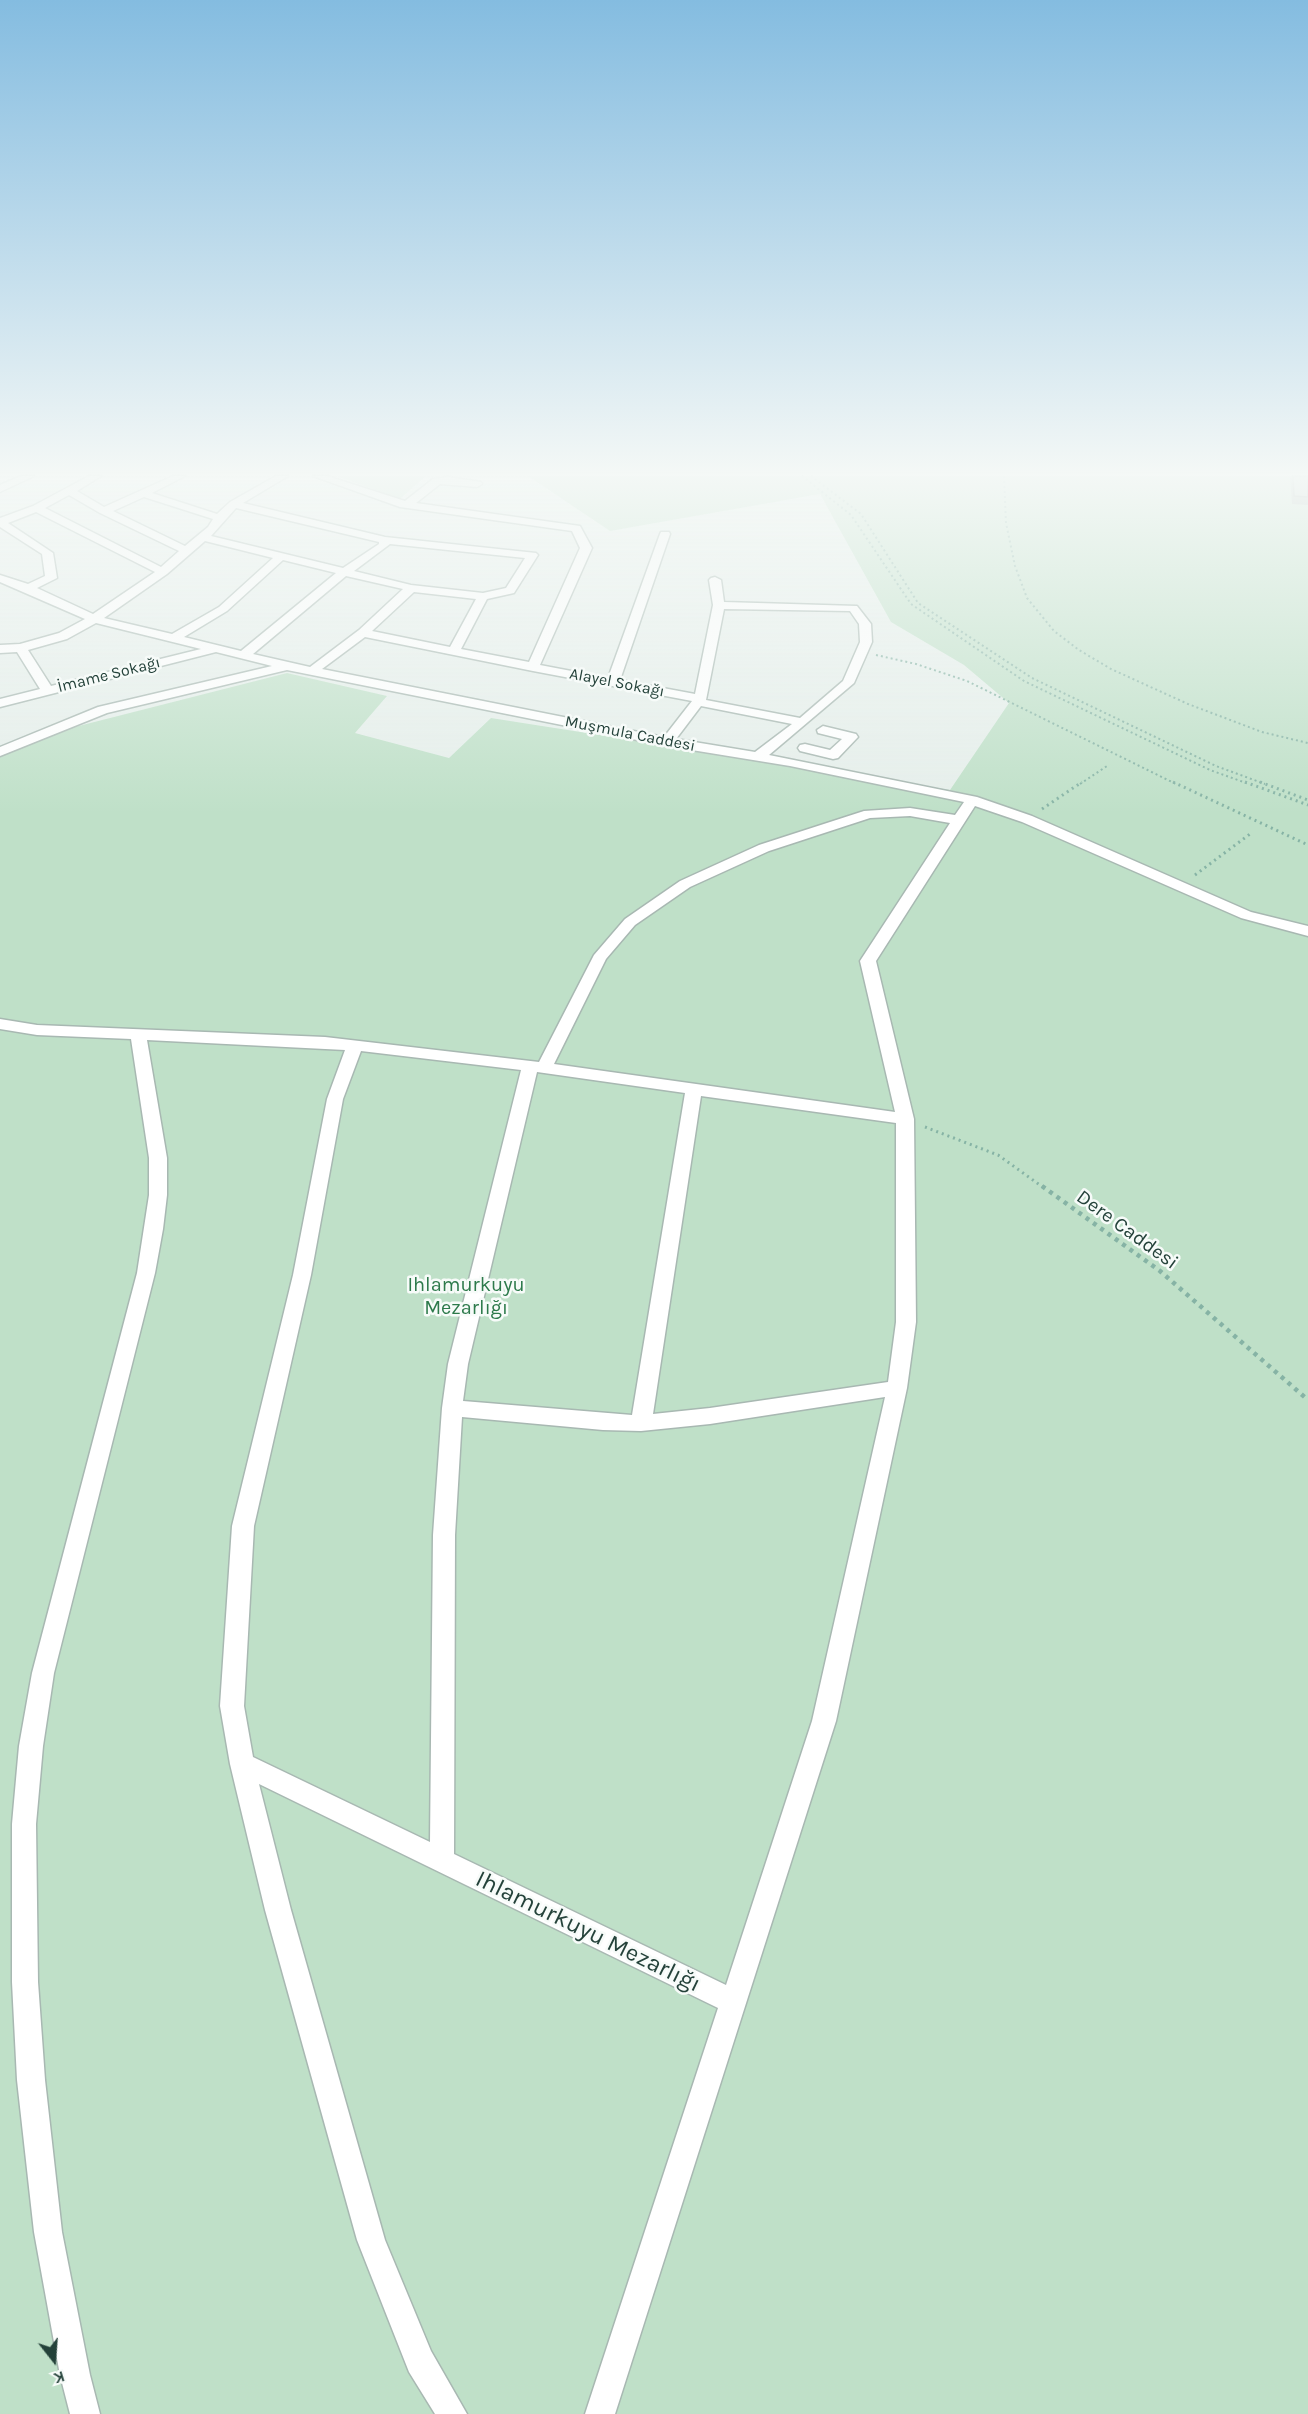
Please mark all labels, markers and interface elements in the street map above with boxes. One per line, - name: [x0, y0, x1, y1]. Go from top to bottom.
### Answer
- street label: İmame Sokağı: [56, 653, 162, 697]
- street label: Alayel Sokağı: [568, 664, 666, 702]
- street label: Muşmula Caddesi: [563, 712, 697, 756]
- street label: Dere Caddesi: [1072, 1185, 1182, 1275]
- park label: Ihlamurkuyu Mezarlığı: [407, 1273, 525, 1320]
- street label: Ihlamurkuyu Mezarlığı: [471, 1865, 705, 1999]
- north arrow: [24, 2330, 84, 2390]
- text: K: [52, 2367, 67, 2388]

